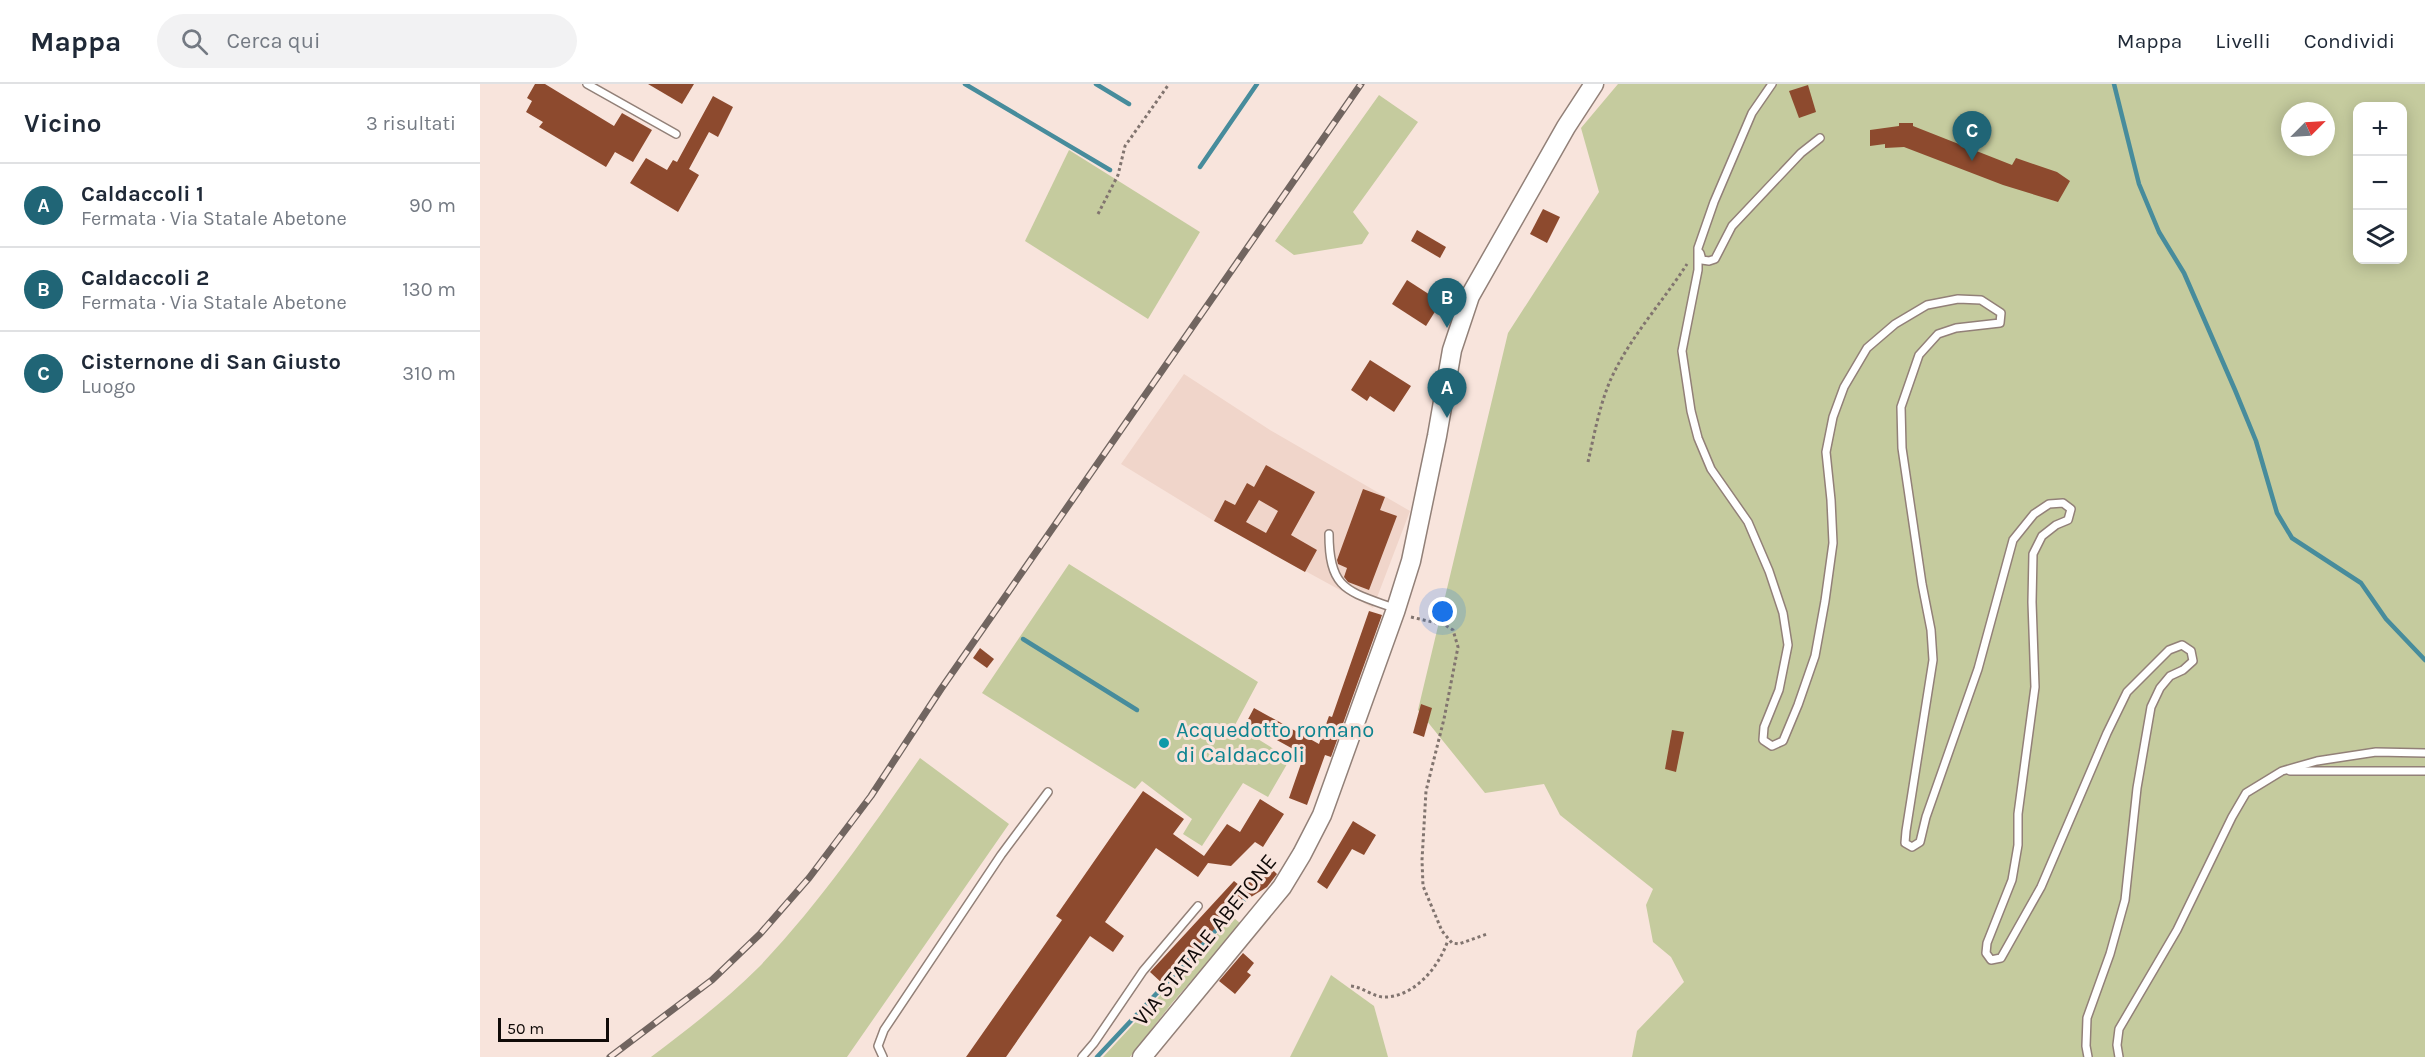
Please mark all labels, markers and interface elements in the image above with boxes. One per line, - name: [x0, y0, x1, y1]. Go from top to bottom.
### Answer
- search box: [157, 14, 577, 68]
- text: Mappa: [30, 25, 121, 58]
- icon: search: [178, 25, 211, 58]
- text: Cerca qui: [226, 28, 321, 54]
- text: Mappa: [2117, 29, 2182, 53]
- text: Livelli: [2215, 29, 2271, 53]
- text: Condividi: [2304, 29, 2395, 53]
- north arrow: [2281, 102, 2335, 156]
- map controls: [2353, 102, 2407, 264]
- button: +: [2353, 102, 2407, 156]
- text: Vicino: [24, 108, 101, 139]
- text: 3 risultati: [366, 112, 456, 135]
- pin: C: [1952, 112, 1992, 161]
- button: −: [2353, 156, 2407, 210]
- text: Caldaccoli 1: [81, 181, 204, 207]
- text: A: [37, 194, 50, 217]
- text: 90 m: [409, 194, 456, 217]
- text: Fermata · Via Statale Abetone: [81, 207, 347, 230]
- button: layers: [2353, 210, 2407, 264]
- text: Caldaccoli 2: [81, 265, 209, 291]
- text: B: [37, 278, 50, 301]
- text: 130 m: [402, 278, 456, 301]
- pin: B: [1428, 278, 1466, 328]
- text: Fermata · Via Statale Abetone: [81, 291, 347, 314]
- text: Cisternone di San Giusto: [81, 349, 341, 375]
- text: C: [37, 362, 50, 385]
- text: 310 m: [402, 362, 456, 385]
- pin: A: [1428, 368, 1466, 418]
- text: Luogo: [81, 375, 136, 398]
- your location: [1428, 597, 1457, 626]
- place label: Acquedotto romano di Caldaccoli: [1176, 717, 1374, 768]
- marker: Acquedotto romano di Caldaccoli: [1157, 736, 1171, 750]
- street label: VIA STATALE ABETONE: [1128, 849, 1282, 1031]
- scale bar: [498, 1015, 609, 1042]
- text: 50 m: [507, 1019, 544, 1038]

